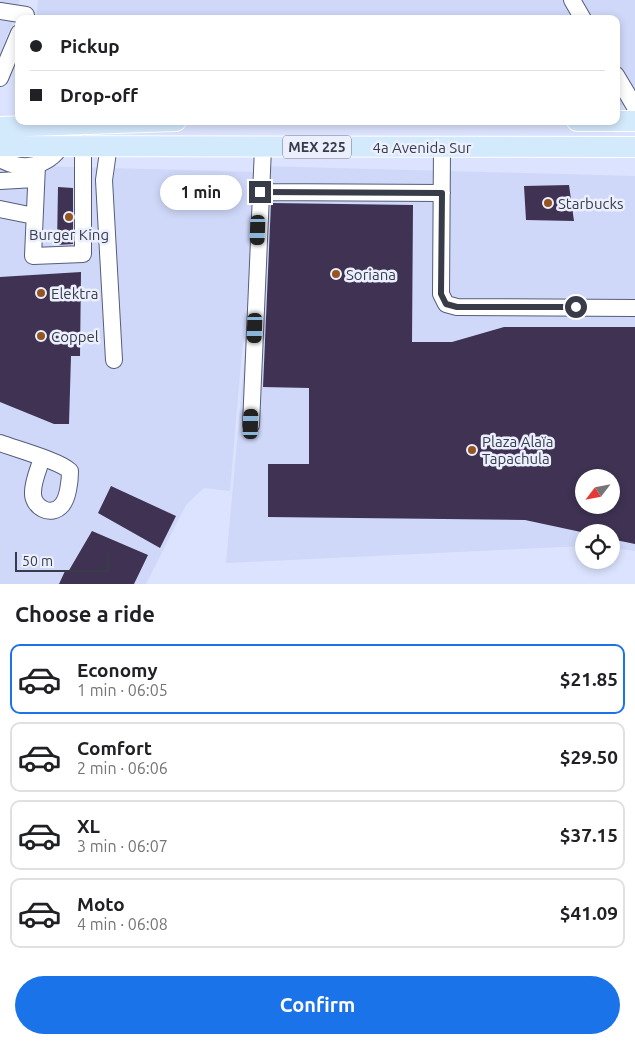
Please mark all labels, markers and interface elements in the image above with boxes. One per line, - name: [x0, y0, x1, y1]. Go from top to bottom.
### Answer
- text: Pickup: [60, 35, 120, 57]
- text: Drop-off: [60, 84, 138, 106]
- road number: MEX 225: [283, 136, 351, 158]
- street label: 4a Avenida Sur: [373, 139, 472, 156]
- callout: 1 min: [160, 174, 242, 210]
- route end: [249, 181, 271, 203]
- text: 1 min: [181, 183, 221, 201]
- place label: Starbucks: [558, 195, 624, 212]
- marker: Starbucks: [542, 197, 554, 209]
- marker: Burger King: [63, 211, 75, 223]
- car: [249, 215, 266, 245]
- place label: Burger King: [29, 226, 109, 243]
- place label: Soriana: [346, 266, 396, 283]
- marker: Soriana: [330, 268, 342, 280]
- place label: Elektra: [51, 285, 98, 302]
- marker: Elektra: [35, 287, 47, 299]
- route start: [565, 296, 587, 318]
- car: [246, 313, 263, 343]
- place label: Coppel: [51, 328, 99, 345]
- marker: Coppel: [35, 330, 47, 342]
- car: [242, 409, 259, 439]
- place label: Plaza Alaïa Tapachula: [482, 433, 553, 467]
- marker: Plaza Alaïa Tapachula: [466, 444, 478, 456]
- north arrow: [575, 469, 620, 514]
- map controls: [575, 469, 620, 569]
- button: locate: [575, 524, 620, 569]
- scale bar: [15, 549, 109, 572]
- text: 50 m: [22, 553, 53, 569]
- text: Choose a ride: [15, 601, 155, 626]
- icon: car: [17, 657, 62, 702]
- text: Economy: [77, 659, 158, 681]
- text: $21.85: [560, 668, 618, 690]
- text: 1 min · 06:05: [77, 681, 168, 699]
- icon: car: [17, 735, 62, 780]
- text: Comfort: [77, 737, 152, 759]
- text: $29.50: [560, 746, 618, 768]
- text: 2 min · 06:06: [77, 759, 168, 777]
- icon: car: [17, 813, 62, 858]
- text: XL: [77, 815, 100, 837]
- text: $37.15: [560, 824, 618, 846]
- text: 3 min · 06:07: [77, 837, 168, 855]
- icon: car: [17, 891, 62, 936]
- text: Moto: [77, 893, 125, 915]
- text: $41.09: [560, 902, 618, 924]
- text: 4 min · 06:08: [77, 915, 168, 933]
- button: Confirm: [15, 976, 620, 1034]

